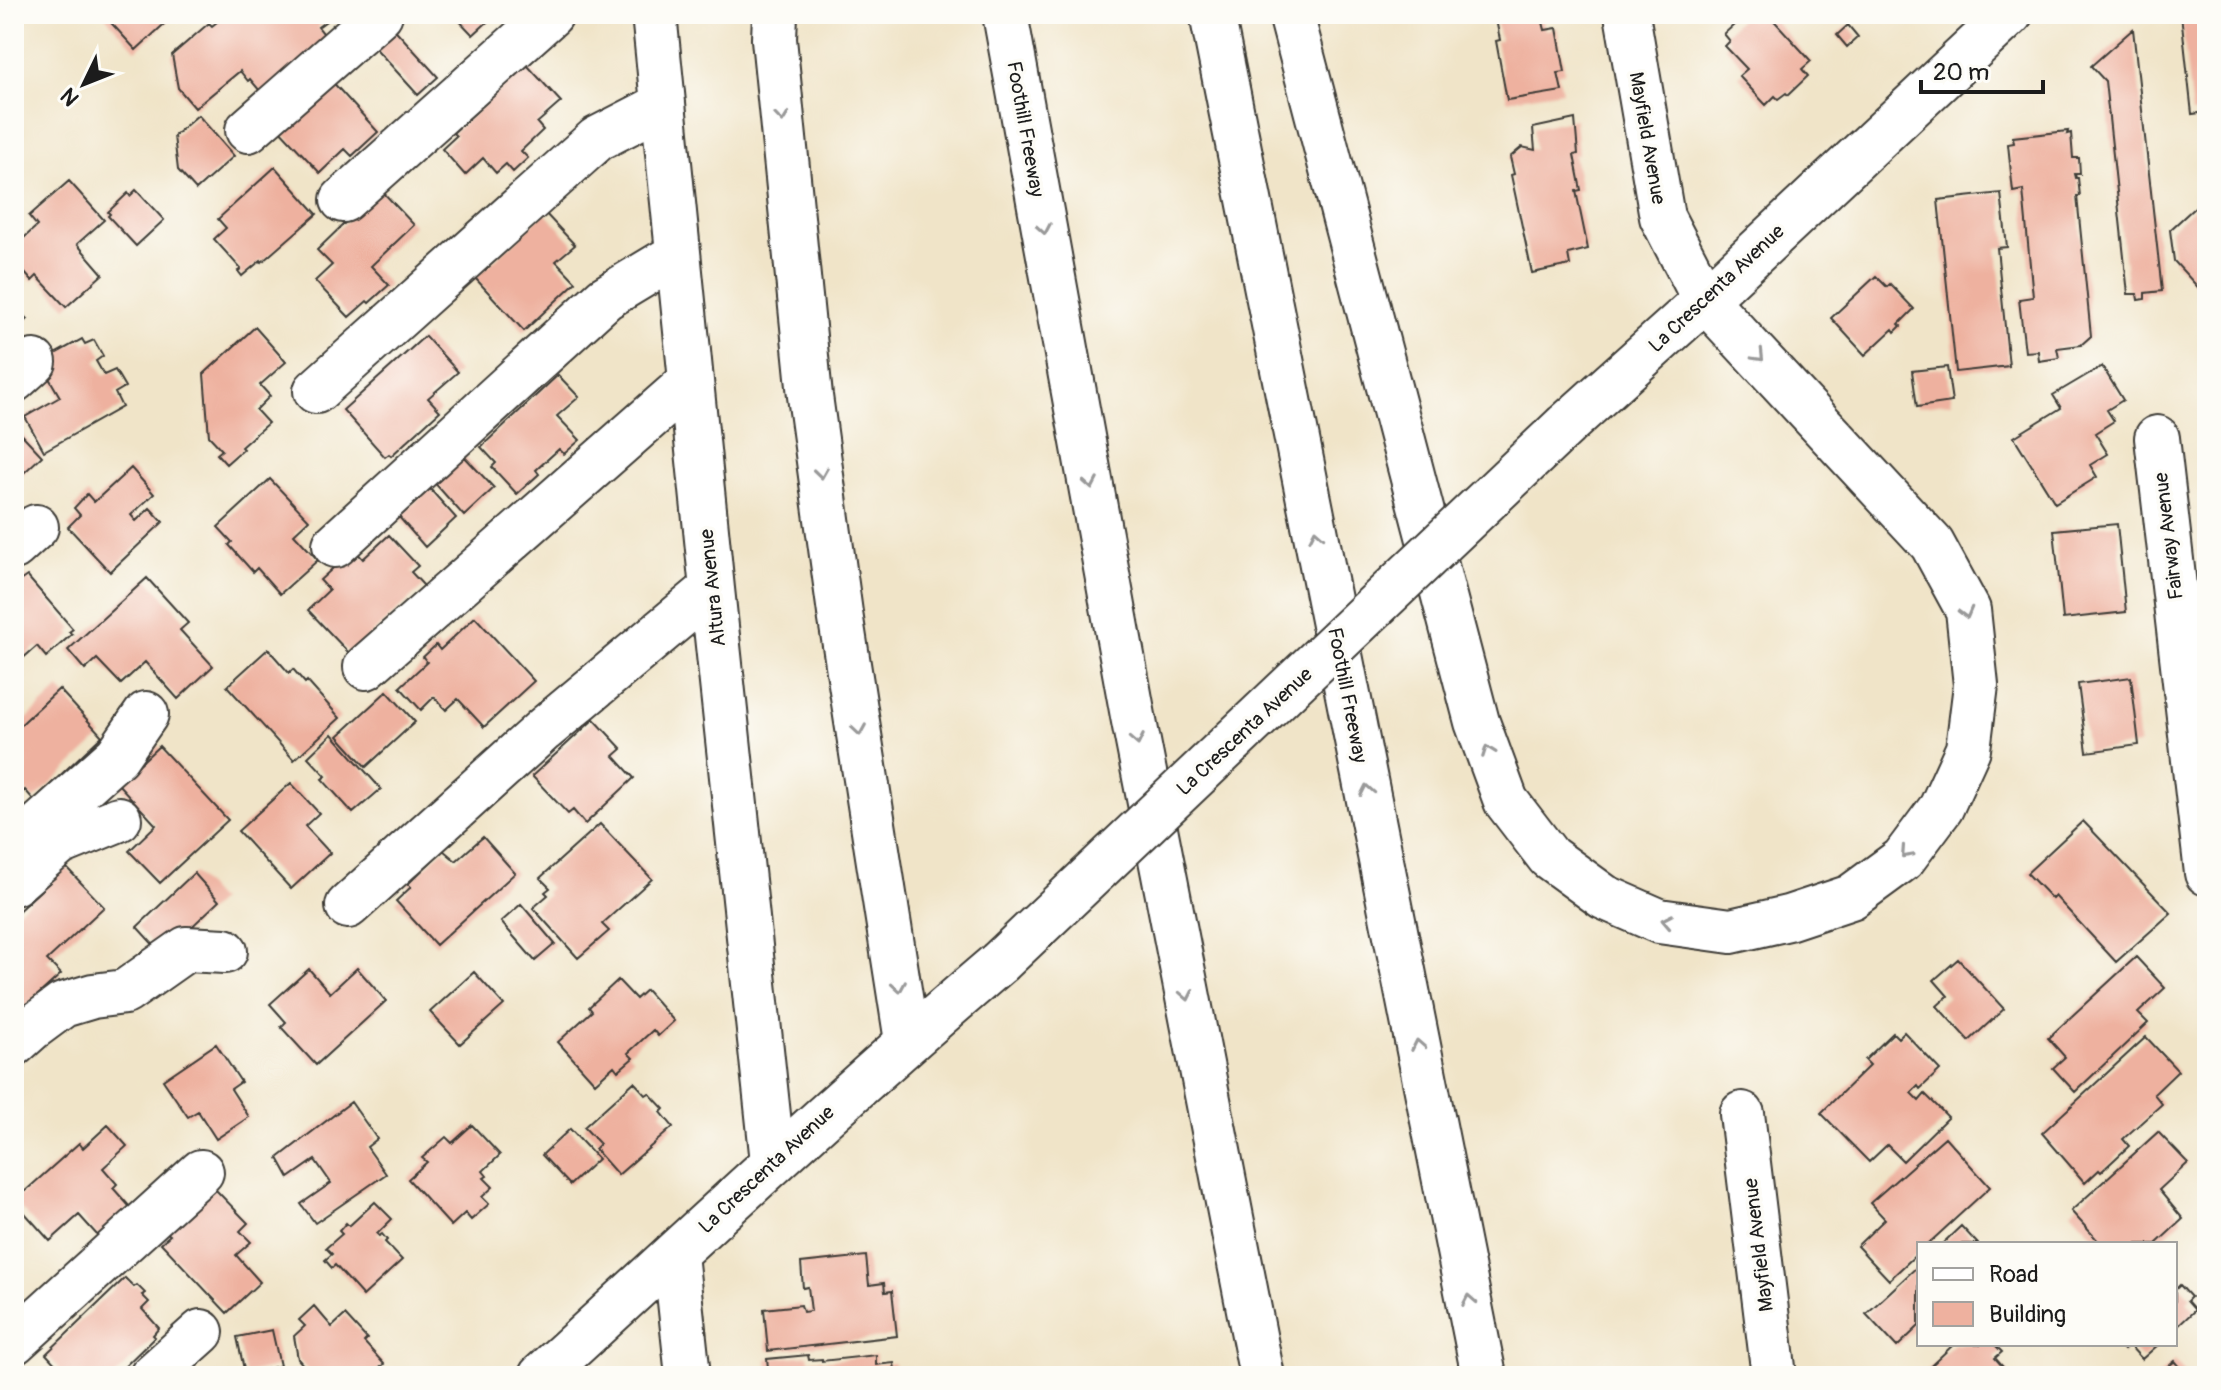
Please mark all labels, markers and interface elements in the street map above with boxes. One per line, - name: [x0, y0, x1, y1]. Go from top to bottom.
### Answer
- north arrow: [44, 44, 124, 124]
- scale bar: [1921, 44, 2043, 94]
- text: 20 m: [1933, 58, 1989, 87]
- street label: Foothill Freeway: [1001, 59, 1050, 199]
- street label: Mayfield Avenue: [1624, 70, 1671, 206]
- text: N: [55, 82, 85, 112]
- one-way arrow: [774, 111, 791, 124]
- street label: La Crescenta Avenue: [1643, 219, 1790, 358]
- one-way arrow: [1035, 222, 1052, 235]
- one-way arrow: [1750, 347, 1765, 361]
- one-way arrow: [812, 466, 829, 480]
- street label: Fairway Avenue: [2148, 471, 2189, 601]
- one-way arrow: [1081, 478, 1098, 491]
- street label: Altura Avenue: [694, 528, 731, 648]
- one-way arrow: [1309, 528, 1326, 541]
- one-way arrow: [1957, 606, 1974, 619]
- street label: Foothill Freeway: [1322, 625, 1373, 765]
- street label: La Crescenta Avenue: [1171, 662, 1318, 801]
- one-way arrow: [850, 724, 867, 737]
- one-way arrow: [1128, 733, 1145, 747]
- one-way arrow: [1481, 745, 1497, 759]
- one-way arrow: [1359, 783, 1376, 797]
- one-way arrow: [1901, 844, 1916, 859]
- one-way arrow: [1661, 914, 1674, 931]
- one-way arrow: [890, 981, 907, 994]
- one-way arrow: [1178, 989, 1195, 1002]
- one-way arrow: [1410, 1038, 1427, 1052]
- street label: La Crescenta Avenue: [693, 1100, 840, 1239]
- street label: Mayfield Avenue: [1738, 1177, 1779, 1313]
- legend: [1917, 1242, 2177, 1346]
- text: Road: [1989, 1260, 2039, 1289]
- one-way arrow: [1461, 1293, 1478, 1307]
- text: Building: [1989, 1300, 2066, 1329]

